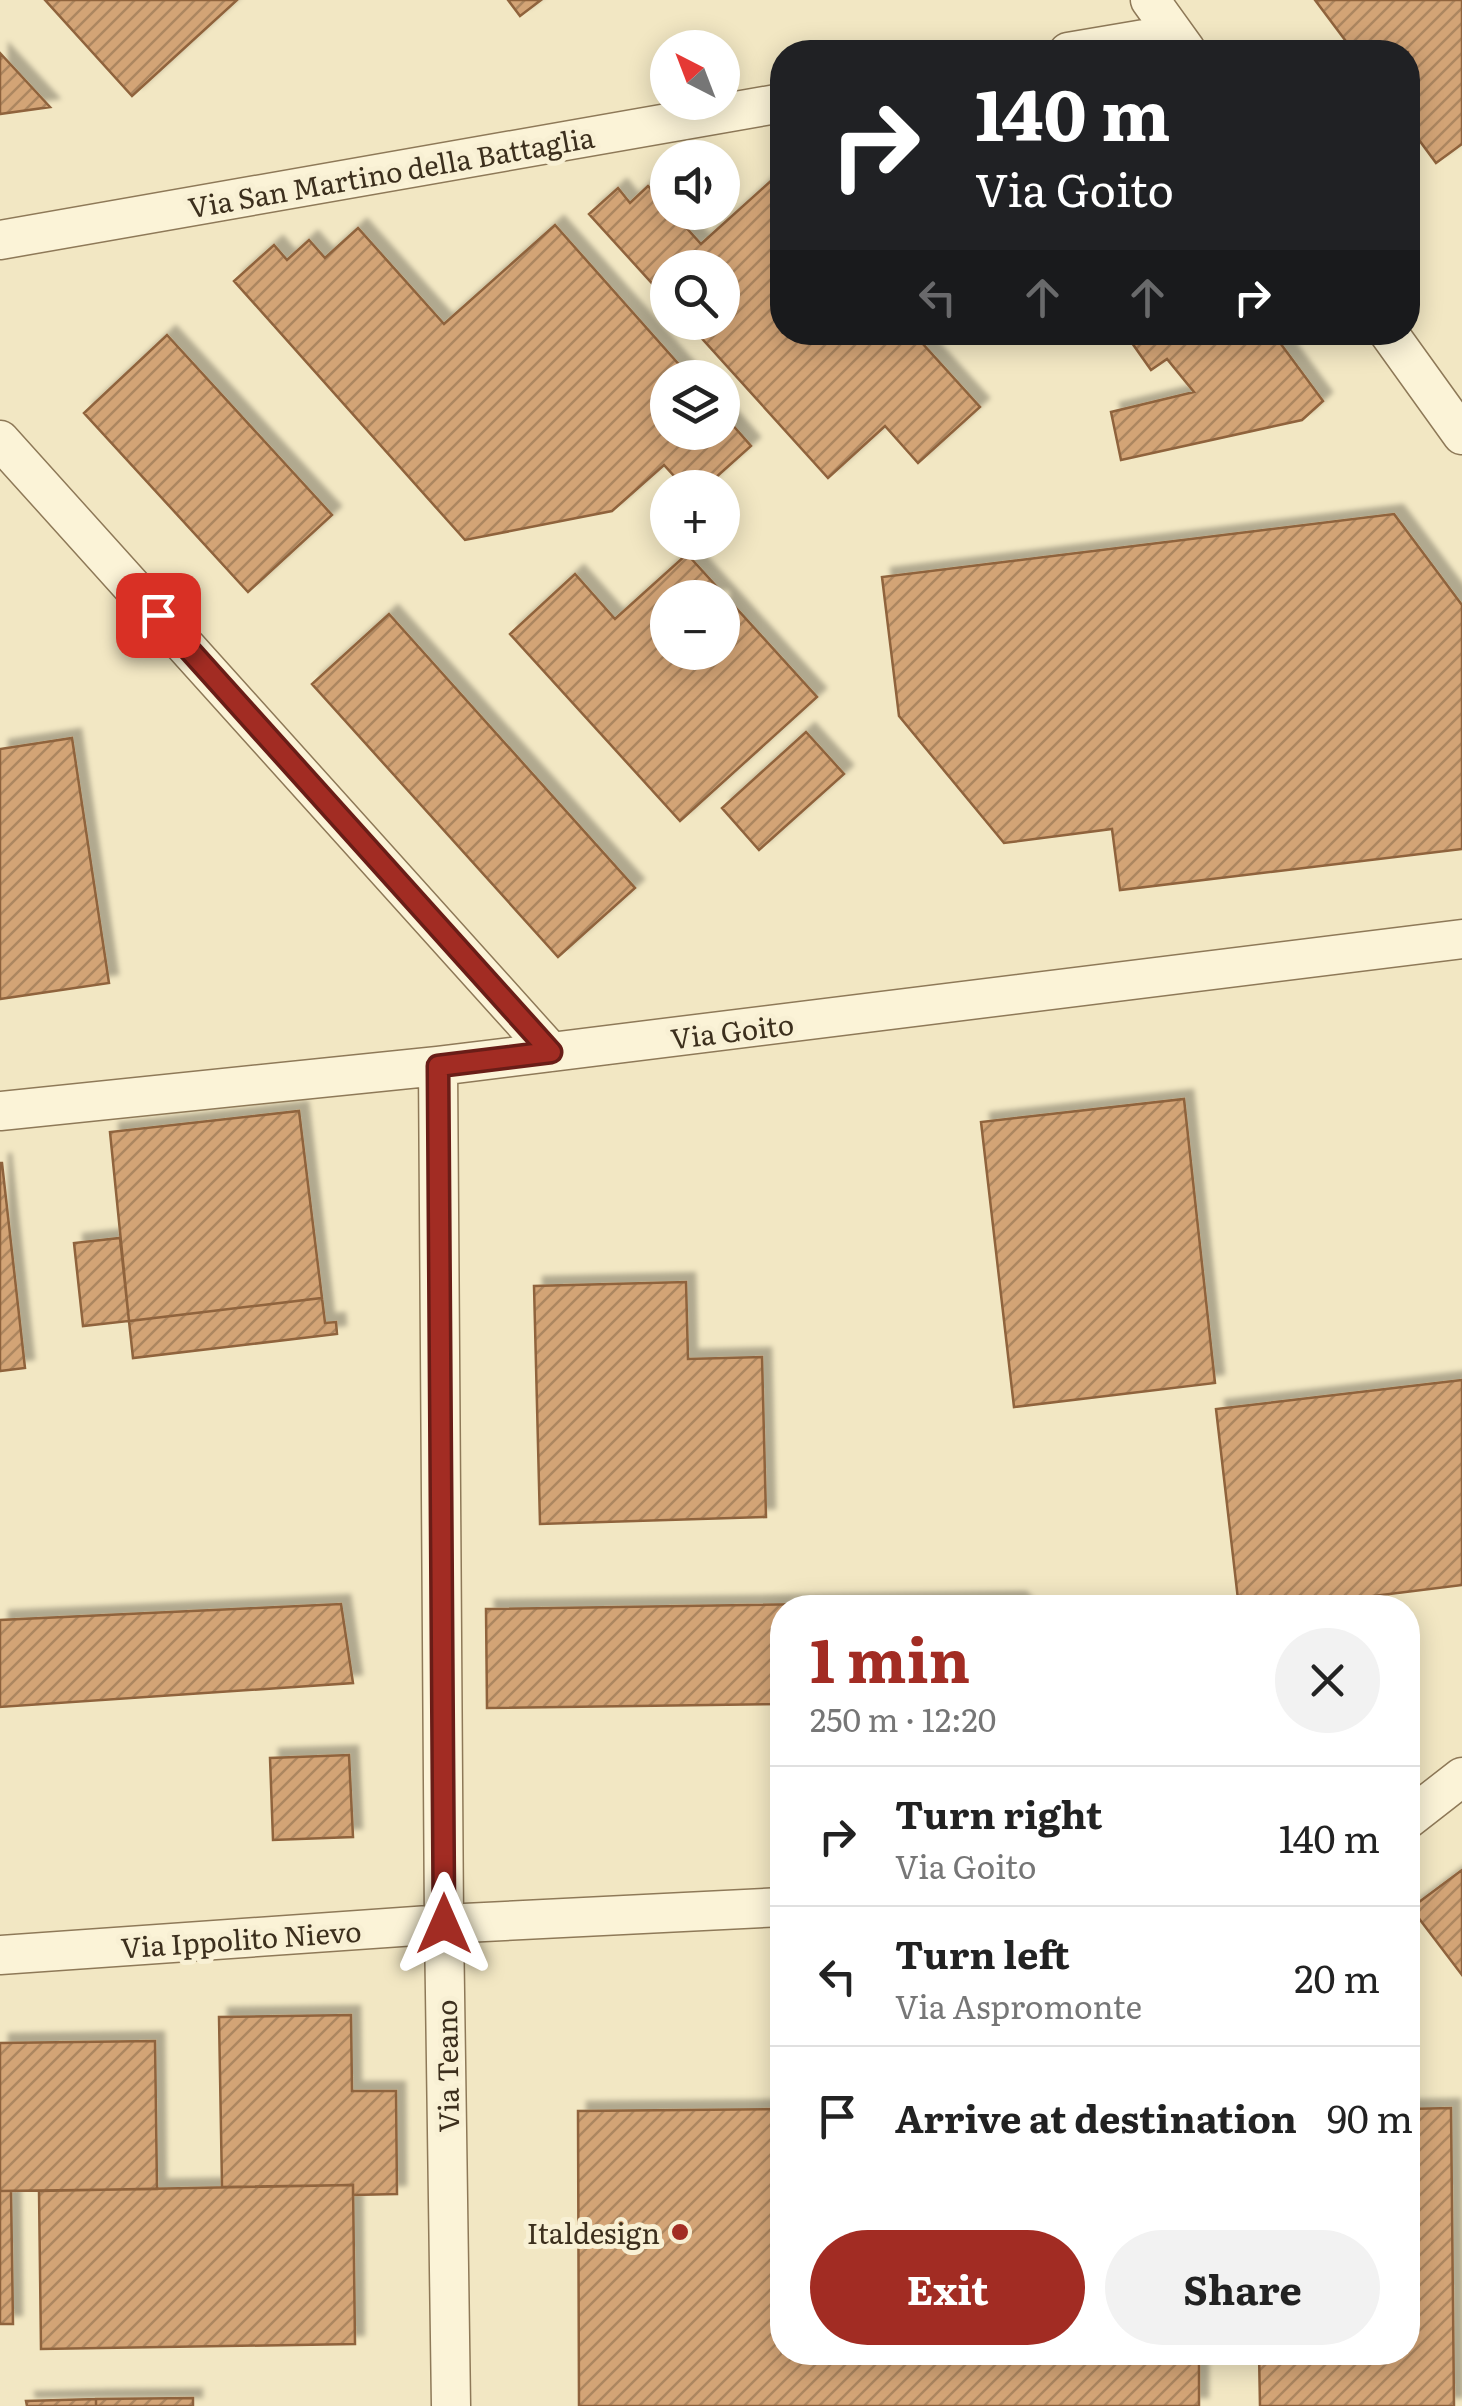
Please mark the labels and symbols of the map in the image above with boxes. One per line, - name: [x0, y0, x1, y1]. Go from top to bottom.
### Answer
- north arrow: [650, 30, 740, 120]
- street label: Via San Martino della Battaglia: [184, 115, 598, 227]
- pin: [116, 573, 201, 658]
- street label: Via Goito: [668, 1002, 796, 1058]
- position arrow: [392, 1872, 496, 1976]
- street label: Via Ippolito Nievo: [119, 1909, 363, 1967]
- street label: Via Teano: [424, 1999, 468, 2133]
- place label: Italdesign: [527, 2211, 660, 2253]
- marker: Italdesign: [669, 2221, 691, 2243]

